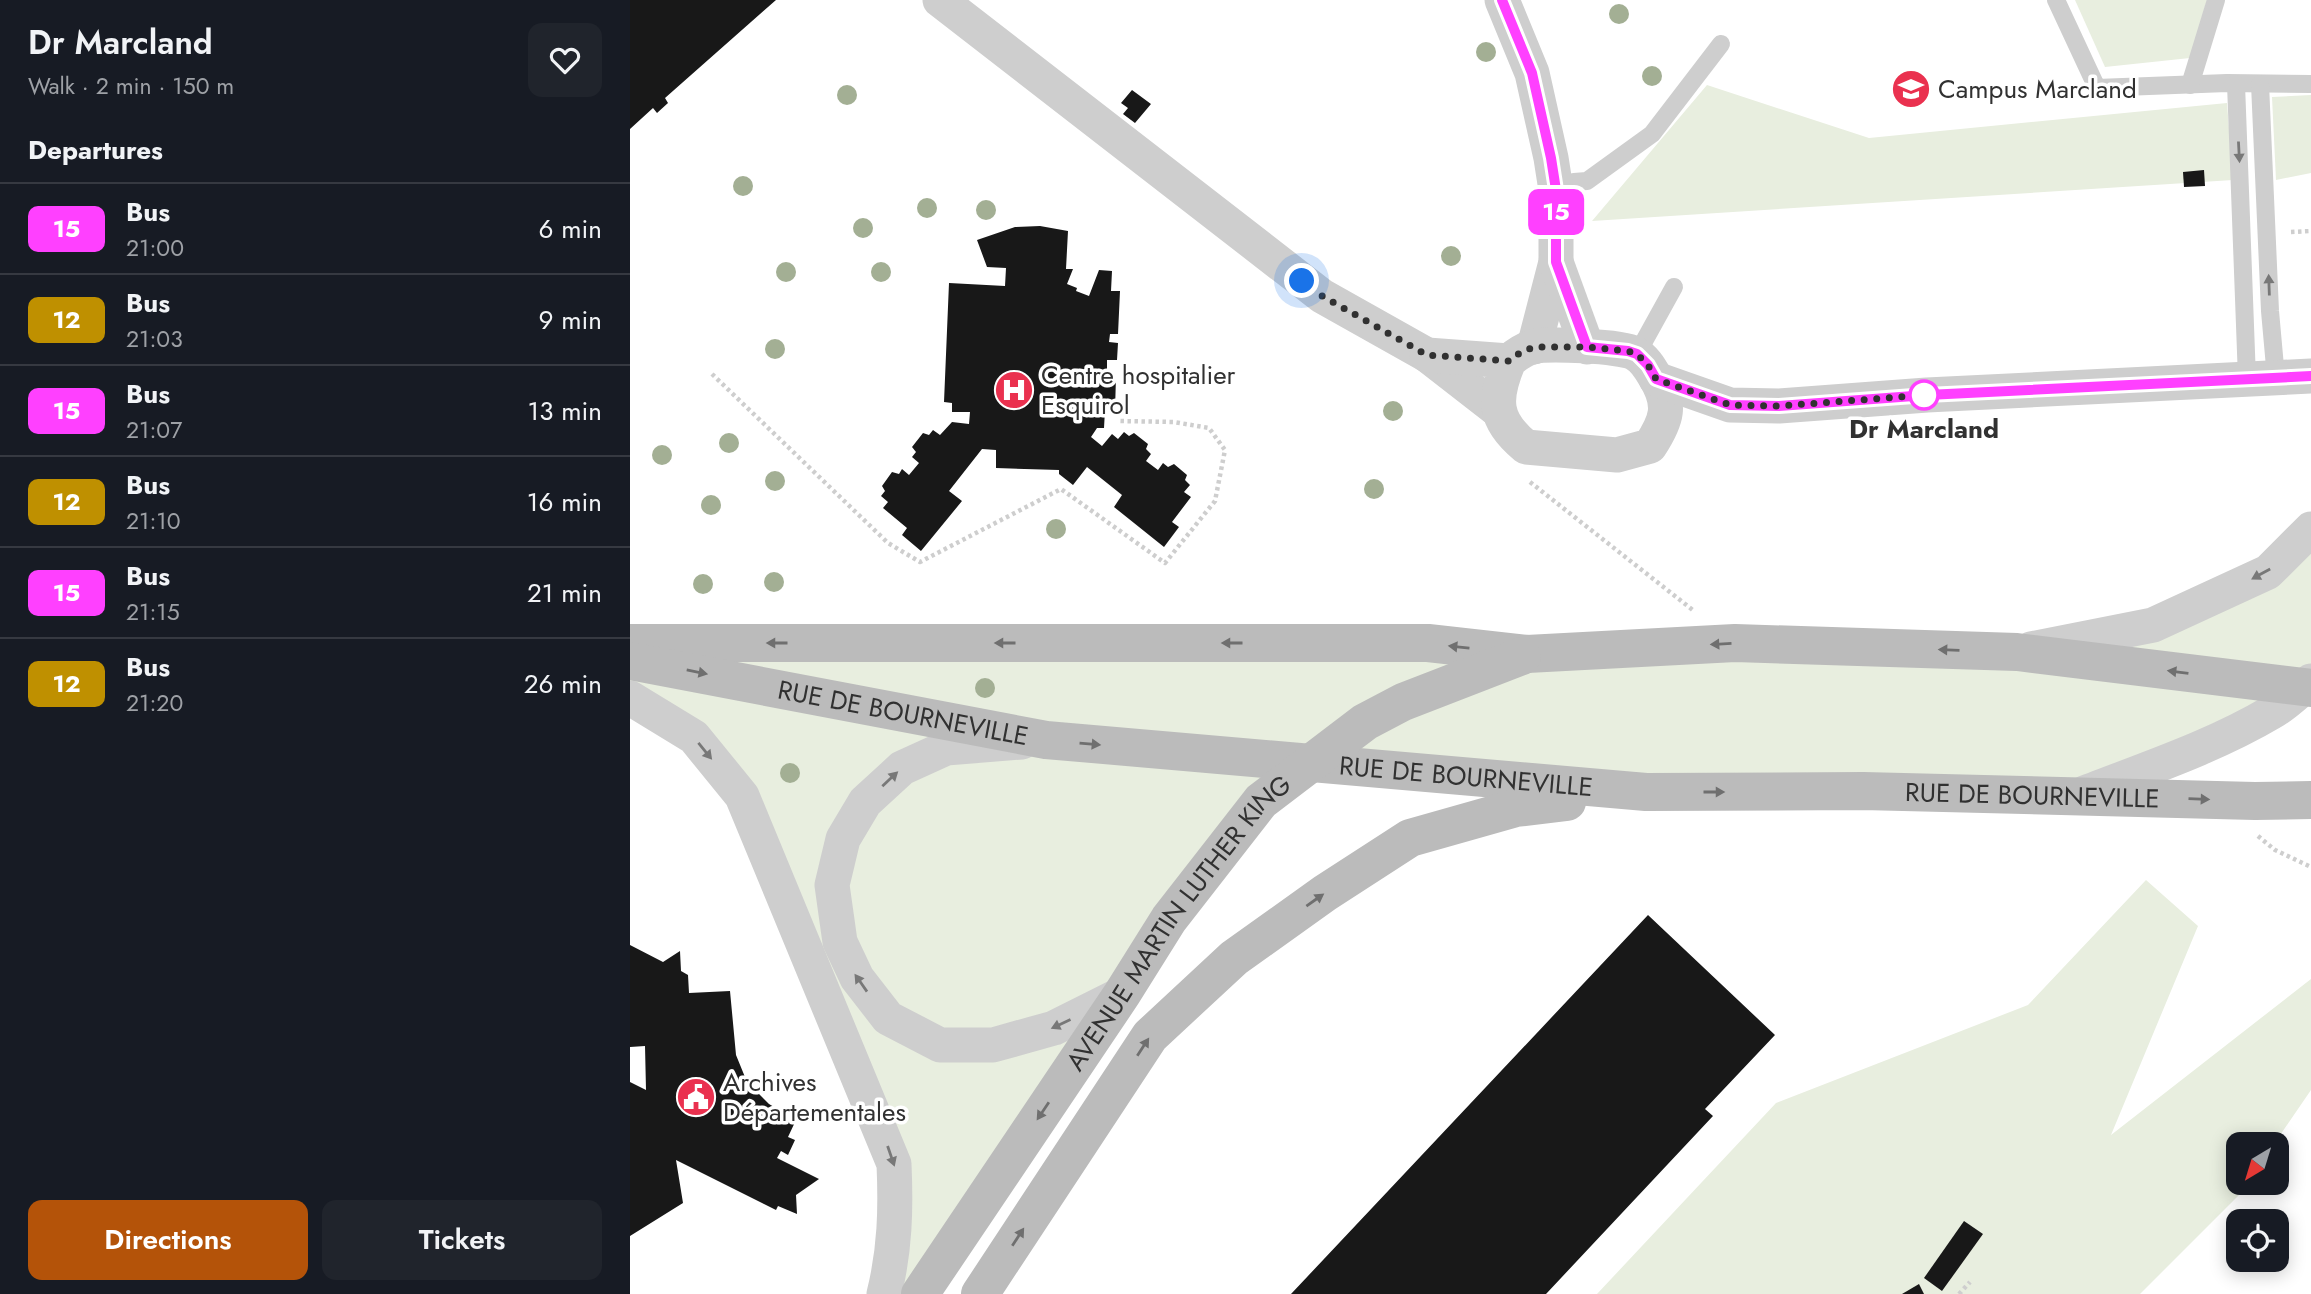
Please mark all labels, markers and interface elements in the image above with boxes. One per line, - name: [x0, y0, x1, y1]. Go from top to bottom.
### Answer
- text: Dr Marcland: [28, 19, 213, 66]
- button: heart: [528, 23, 602, 97]
- school or university icon: Campus Marcland: [1890, 68, 1932, 110]
- text: Walk · 2 min · 150 m: [28, 69, 234, 103]
- place label: Campus Marcland: [1938, 70, 2137, 108]
- text: Departures: [28, 131, 163, 169]
- one-way arrow: [2234, 141, 2245, 163]
- line badge: 15: [1524, 189, 1588, 235]
- text: Bus: [126, 193, 170, 231]
- text: 15: [1542, 194, 1570, 229]
- text: 6 min: [539, 210, 602, 248]
- text: 15: [53, 211, 80, 246]
- text: 21:00: [126, 231, 184, 265]
- your location: [1284, 263, 1319, 298]
- one-way arrow: [2264, 274, 2275, 296]
- text: Bus: [126, 284, 170, 322]
- text: 9 min: [539, 301, 602, 339]
- text: 12: [53, 302, 80, 337]
- text: 21:03: [126, 322, 183, 356]
- place label: Centre hospitalier Esquirol: [1041, 356, 1236, 424]
- hospital icon: Centre hospitalier Esquirol: [993, 369, 1035, 411]
- text: Bus: [126, 375, 170, 413]
- marker: Dr Marcland: [1909, 380, 1939, 410]
- text: 13 min: [528, 392, 602, 430]
- text: 15: [53, 393, 80, 428]
- place label: Dr Marcland: [1849, 410, 1999, 448]
- text: 21:07: [126, 413, 182, 447]
- text: Bus: [126, 466, 170, 504]
- text: 16 min: [527, 483, 602, 521]
- text: 12: [53, 484, 80, 519]
- text: 21:10: [126, 504, 181, 538]
- text: Bus: [126, 557, 170, 595]
- one-way arrow: [2251, 568, 2270, 580]
- text: 21 min: [527, 574, 602, 612]
- text: 15: [53, 575, 80, 610]
- text: 21:15: [126, 595, 180, 629]
- one-way arrow: [766, 637, 788, 649]
- one-way arrow: [993, 637, 1015, 649]
- one-way arrow: [1221, 637, 1243, 649]
- one-way arrow: [1710, 638, 1732, 649]
- one-way arrow: [1448, 641, 1470, 652]
- one-way arrow: [1937, 644, 1959, 656]
- text: Bus: [126, 648, 170, 686]
- text: 26 min: [524, 665, 602, 703]
- text: 12: [53, 666, 80, 701]
- one-way arrow: [2167, 666, 2189, 677]
- one-way arrow: [686, 667, 708, 678]
- street label: RUE DE BOURNEVILLE: [775, 670, 1032, 755]
- text: 21:20: [126, 686, 183, 720]
- one-way arrow: [1079, 739, 1101, 750]
- one-way arrow: [698, 741, 713, 759]
- street label: RUE DE BOURNEVILLE: [1338, 746, 1594, 806]
- street label: AVENUE MARTIN LUTHER KING: [1057, 766, 1299, 1078]
- one-way arrow: [881, 772, 898, 788]
- street label: RUE DE BOURNEVILLE: [1905, 773, 2160, 818]
- one-way arrow: [1703, 786, 1725, 798]
- one-way arrow: [2189, 793, 2211, 804]
- one-way arrow: [1306, 893, 1324, 907]
- one-way arrow: [855, 973, 868, 992]
- one-way arrow: [1051, 1018, 1071, 1030]
- one-way arrow: [1136, 1038, 1150, 1056]
- place label: Archives Départementales: [723, 1063, 906, 1131]
- public building icon: Archives Départementales: [675, 1076, 717, 1118]
- one-way arrow: [1036, 1102, 1050, 1120]
- north arrow: [2226, 1132, 2289, 1195]
- map controls: [2226, 1132, 2289, 1272]
- one-way arrow: [886, 1146, 897, 1167]
- button: Directions: [28, 1200, 308, 1280]
- button: Tickets: [322, 1200, 602, 1280]
- button: locate: [2226, 1209, 2289, 1272]
- one-way arrow: [1011, 1227, 1024, 1247]

